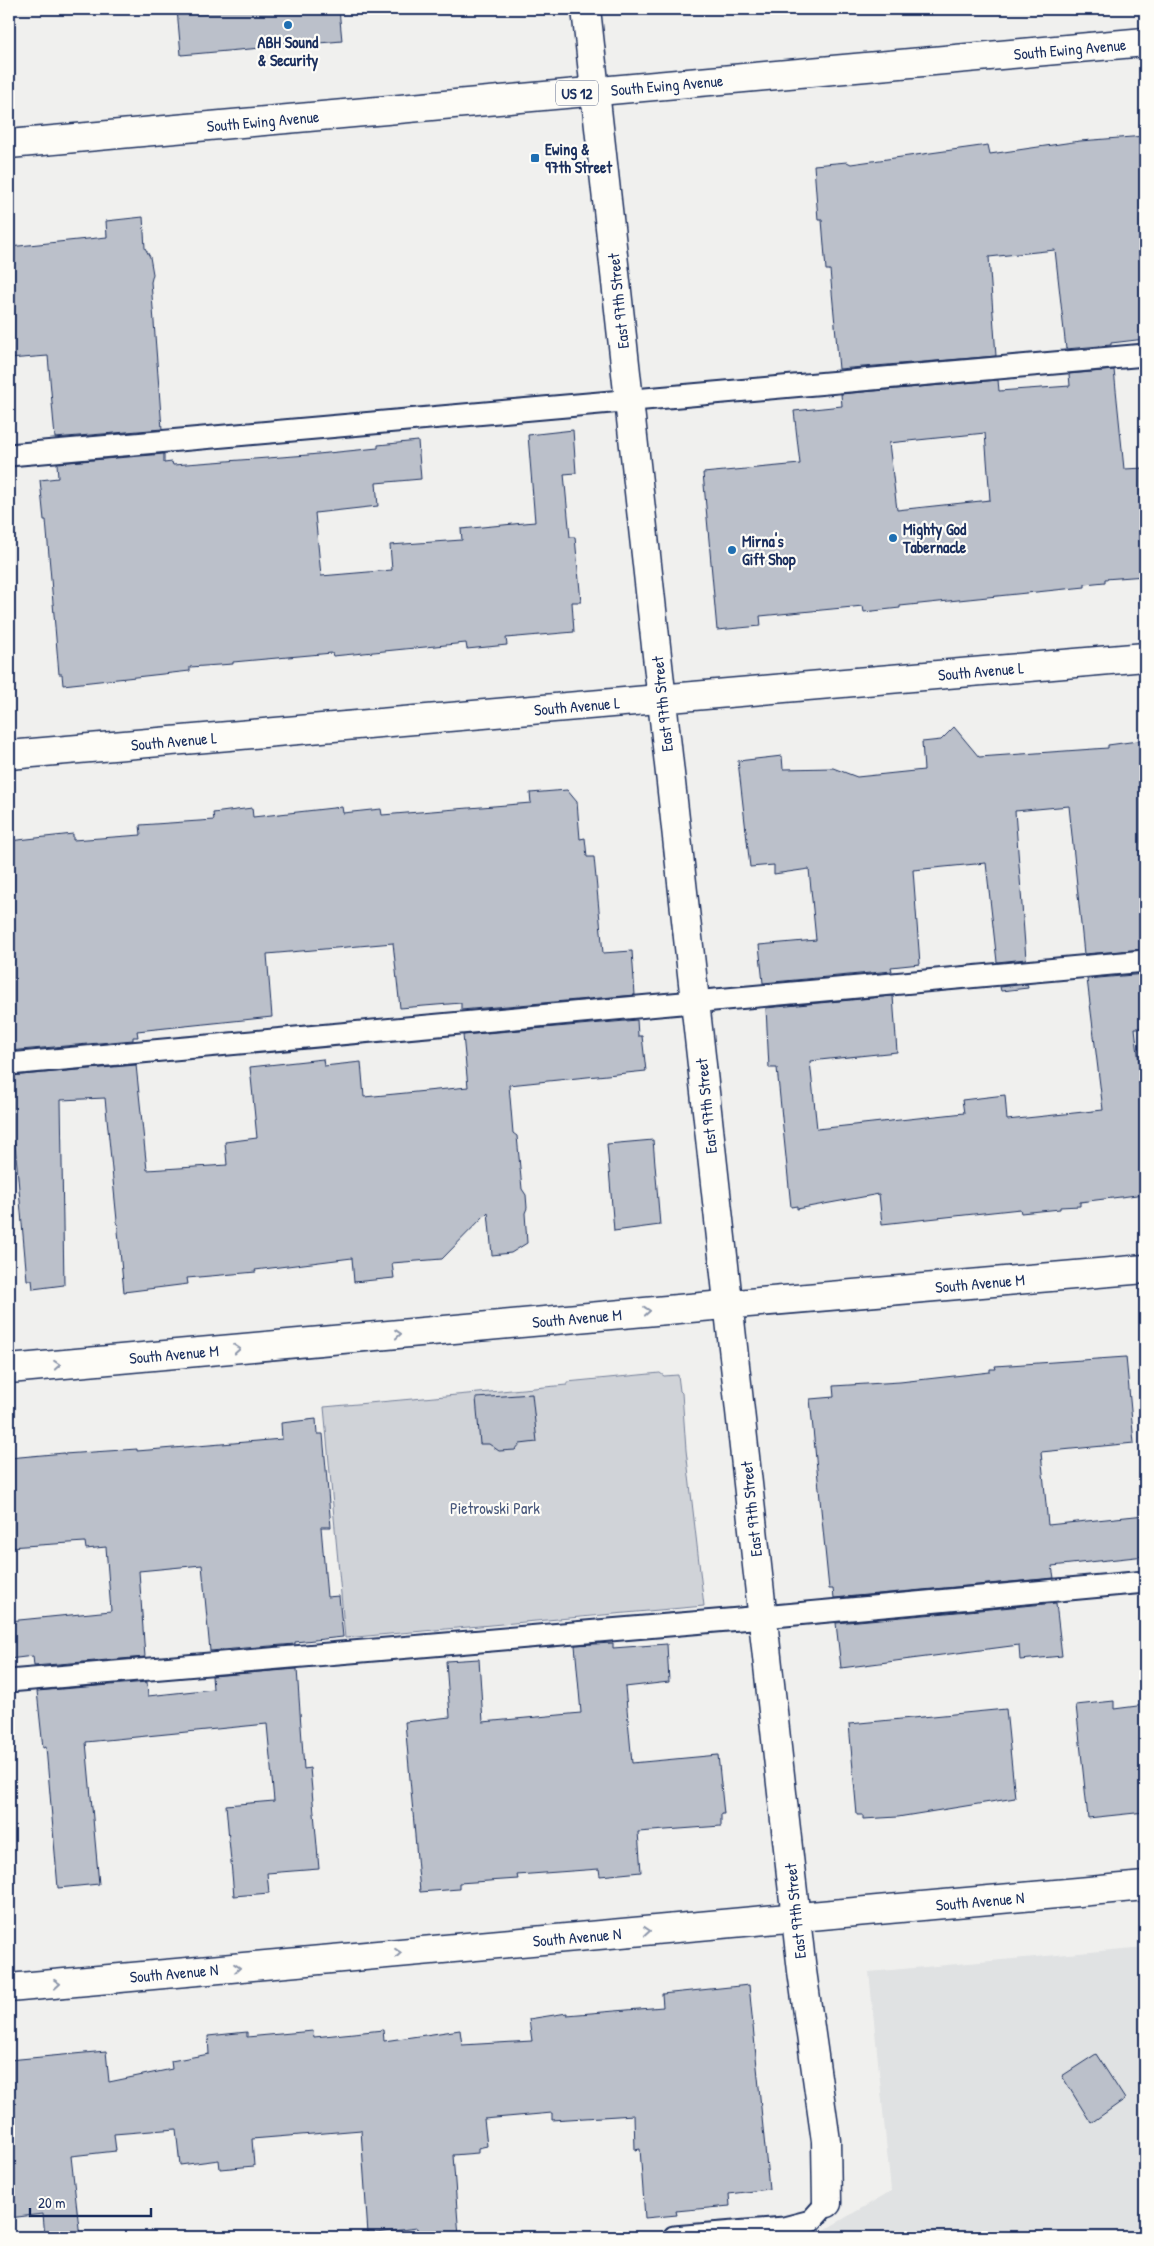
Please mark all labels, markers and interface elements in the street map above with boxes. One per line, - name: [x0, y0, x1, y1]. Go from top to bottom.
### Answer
- marker: ABH Sound & Security: [282, 19, 294, 31]
- place label: ABH Sound & Security: [258, 31, 319, 72]
- street label: South Ewing Avenue: [1013, 33, 1128, 65]
- street label: South Ewing Avenue: [610, 69, 725, 101]
- road number: US 12: [556, 80, 598, 106]
- street label: South Ewing Avenue: [206, 105, 321, 137]
- place label: Ewing & 97th Street: [545, 138, 612, 178]
- marker: Ewing & 97th Street: [529, 152, 541, 164]
- street label: East 97th Street: [602, 252, 634, 350]
- place label: Mighty God Tabernacle: [902, 518, 967, 558]
- place label: Mirna's Gift Shop: [742, 530, 796, 571]
- marker: Mighty God Tabernacle: [887, 532, 899, 544]
- marker: Mirna's Gift Shop: [726, 544, 738, 556]
- street label: East 97th Street: [646, 655, 678, 753]
- street label: South Avenue L: [937, 656, 1025, 686]
- street label: South Avenue L: [533, 691, 621, 721]
- street label: South Avenue L: [130, 726, 218, 756]
- street label: East 97th Street: [690, 1057, 722, 1155]
- street label: South Avenue M: [934, 1268, 1026, 1298]
- street label: South Avenue M: [531, 1303, 623, 1333]
- one-way arrow: [644, 1306, 652, 1317]
- one-way arrow: [395, 1329, 403, 1340]
- street label: South Avenue M: [128, 1339, 220, 1369]
- one-way arrow: [233, 1343, 241, 1354]
- one-way arrow: [54, 1360, 62, 1371]
- street label: East 97th Street: [735, 1460, 767, 1558]
- park label: Pietrowski Park: [450, 1497, 540, 1519]
- street label: East 97th Street: [779, 1862, 811, 1960]
- street label: South Avenue N: [935, 1886, 1025, 1916]
- street label: South Avenue N: [532, 1922, 622, 1952]
- one-way arrow: [644, 1926, 652, 1937]
- one-way arrow: [395, 1948, 403, 1959]
- street label: South Avenue N: [129, 1958, 219, 1988]
- one-way arrow: [233, 1962, 241, 1973]
- one-way arrow: [54, 1978, 62, 1989]
- scale bar: [30, 2186, 151, 2218]
- text: 20 m: [38, 2192, 65, 2213]

